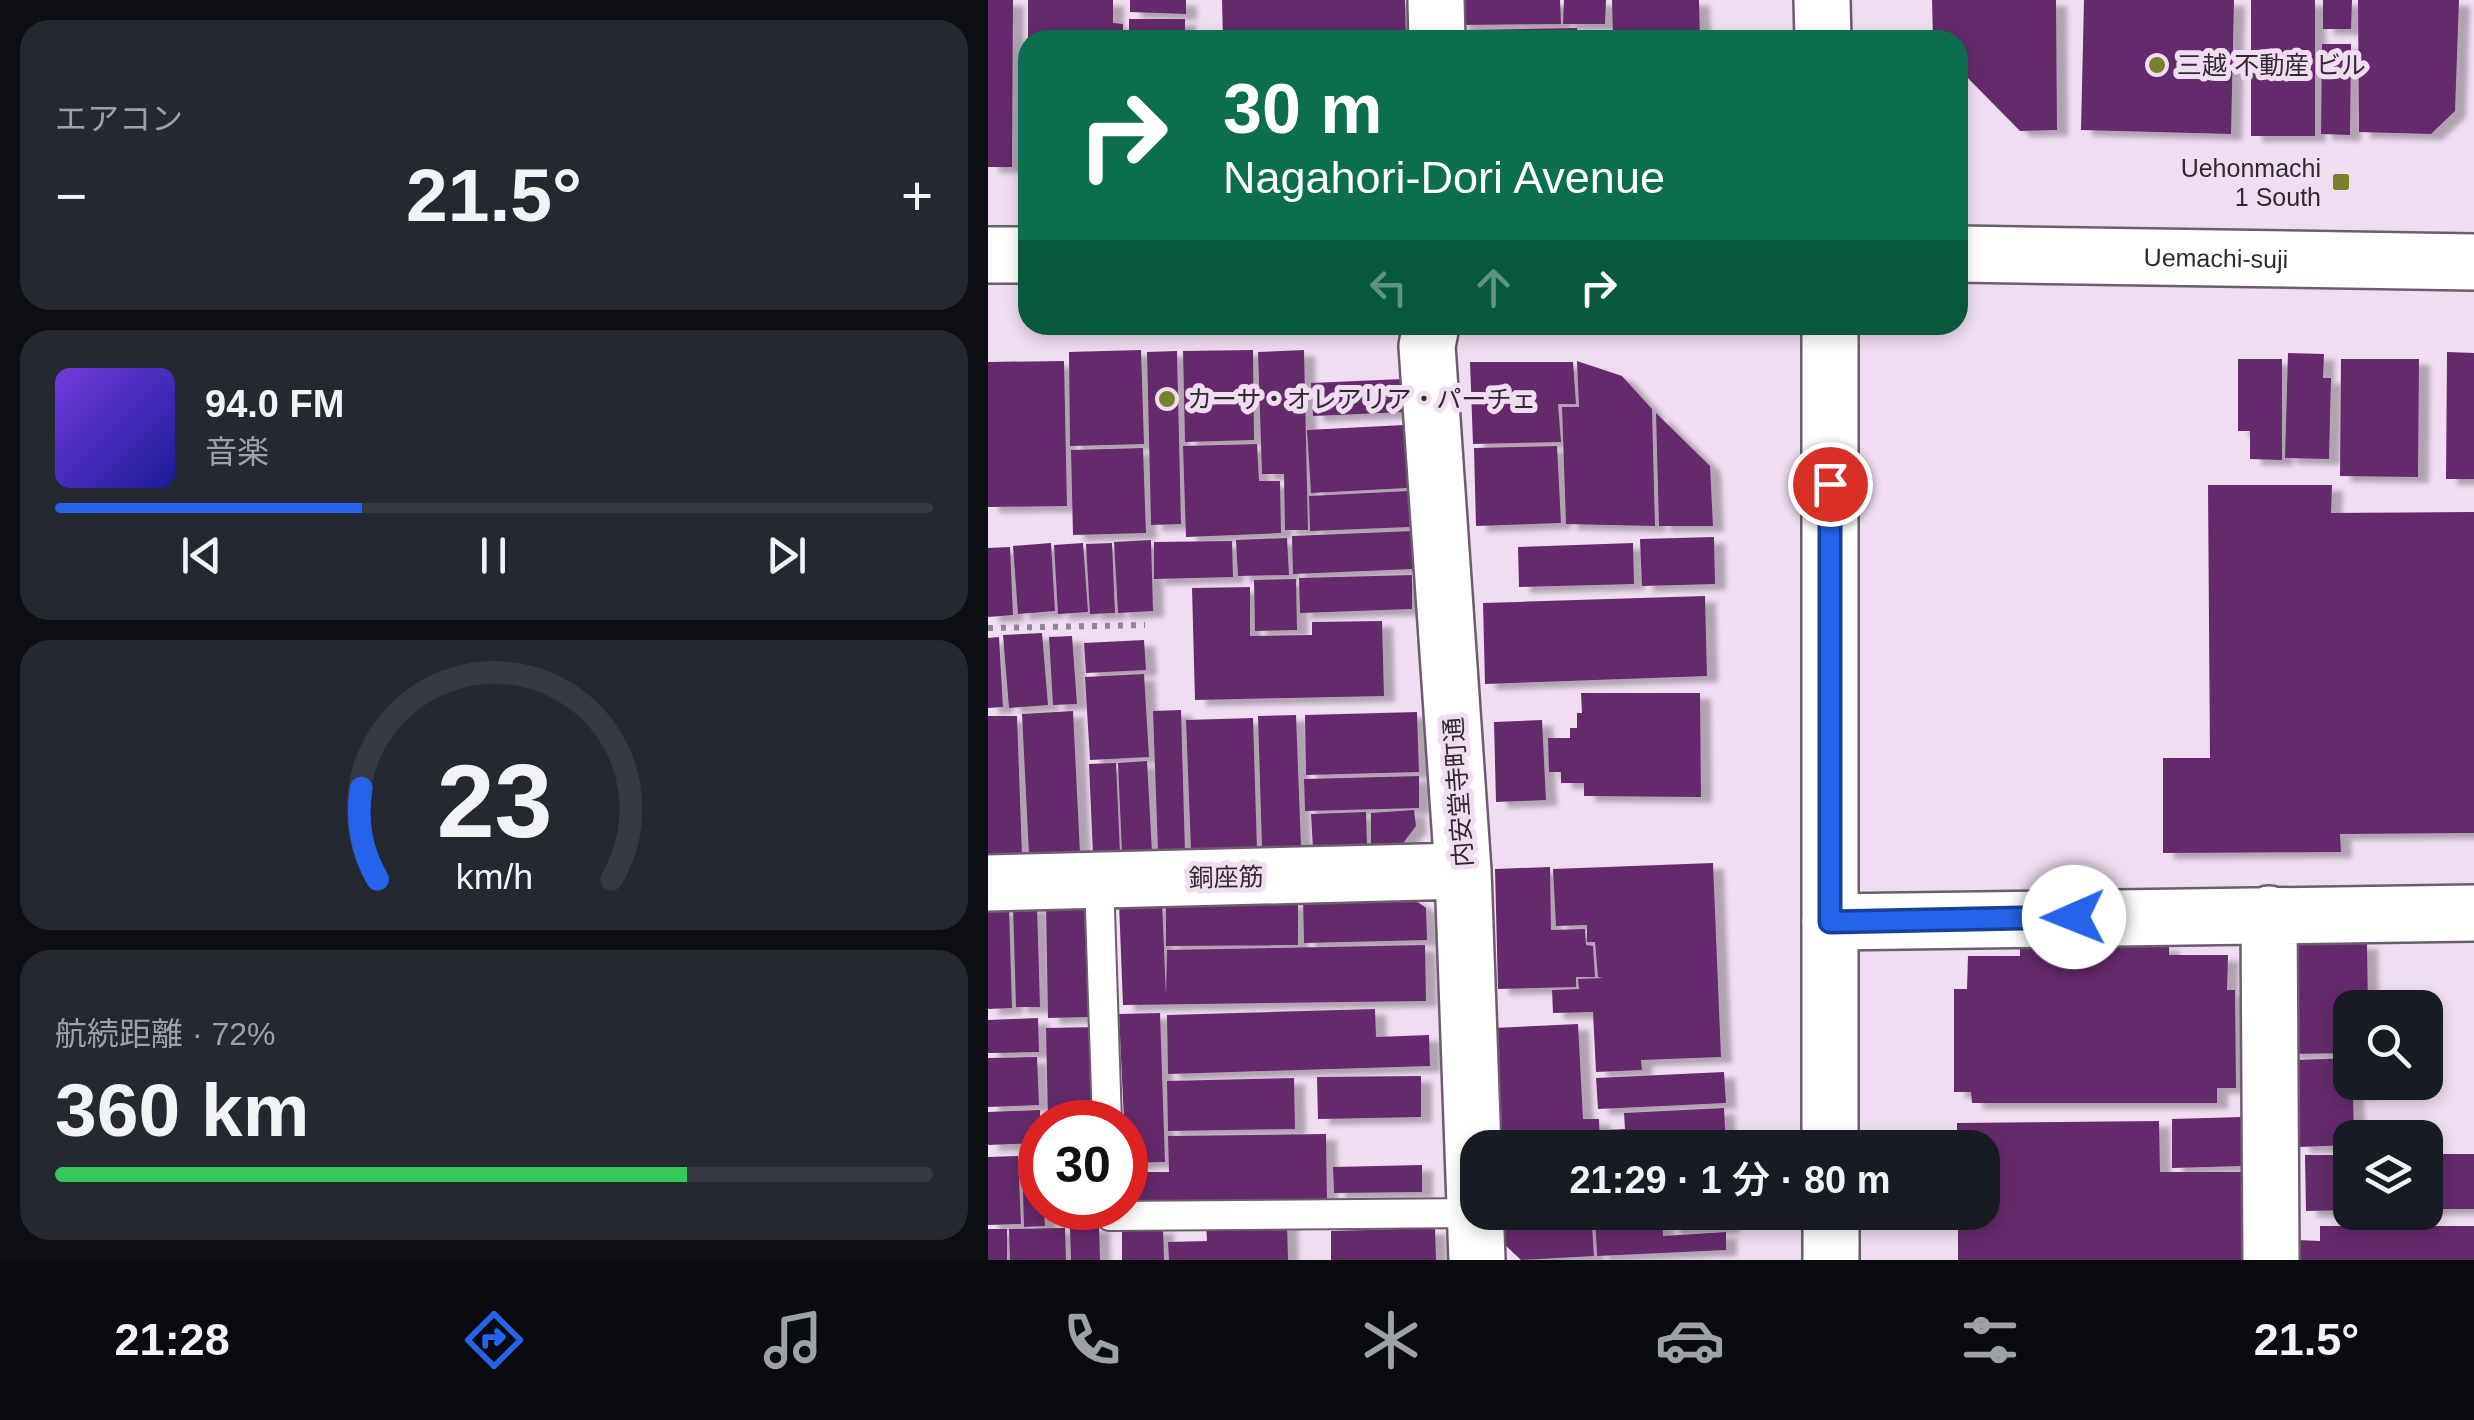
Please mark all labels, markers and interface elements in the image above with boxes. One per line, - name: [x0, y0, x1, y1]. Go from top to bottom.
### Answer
- place label: 三越 不動産 ビル: [2177, 51, 2366, 79]
- marker: 三越 不動産 ビル: [2146, 54, 2168, 76]
- icon: right: [1058, 70, 1188, 200]
- text: 30 m: [1223, 70, 1383, 148]
- text: エアコン: [55, 101, 183, 137]
- text: Nagahori-Dori Avenue: [1223, 152, 1665, 203]
- text: 21.5°: [406, 153, 582, 237]
- place label: Uehonmachi 1 South: [2181, 154, 2321, 211]
- text: −: [55, 165, 87, 227]
- text: +: [901, 165, 933, 227]
- marker: Uehonmachi 1 South: [2330, 171, 2352, 193]
- street label: Uemachi-suji: [2143, 243, 2288, 273]
- icon: left: [1361, 260, 1416, 315]
- icon: ahead: [1466, 260, 1521, 315]
- icon: right: [1571, 260, 1626, 315]
- text: 94.0 FM: [205, 383, 344, 425]
- place label: カーサ・オレアリア・パーチェ: [1187, 385, 1537, 413]
- marker: カーサ・オレアリア・パーチェ: [1156, 388, 1178, 410]
- text: 音楽: [205, 434, 269, 470]
- pin: [1788, 442, 1873, 527]
- icon: arrive: [1803, 457, 1858, 512]
- icon: previous: [174, 528, 229, 583]
- icon: pause: [466, 528, 521, 583]
- icon: next: [759, 528, 814, 583]
- street label: 内安堂寺町通: [1439, 716, 1477, 868]
- text: 23: [436, 743, 552, 859]
- text: km/h: [455, 857, 533, 897]
- street label: 銅座筋: [1188, 862, 1264, 892]
- position arrow: [2022, 865, 2126, 969]
- map controls: [2333, 990, 2443, 1230]
- button: search: [2333, 990, 2443, 1100]
- text: 航続距離 · 72%: [55, 1016, 276, 1052]
- text: 360 km: [55, 1068, 309, 1152]
- speed limit sign: 30: [1018, 1100, 1148, 1230]
- button: layers: [2333, 1120, 2443, 1230]
- text: 21:29 · 1 分 · 80 m: [1569, 1159, 1891, 1201]
- icon: directions: [459, 1305, 529, 1375]
- icon: music: [758, 1305, 828, 1375]
- icon: phone: [1057, 1305, 1127, 1375]
- icon: climate: [1356, 1305, 1426, 1375]
- icon: car: [1655, 1305, 1725, 1375]
- icon: filters: [1955, 1305, 2025, 1375]
- text: 21:28: [115, 1314, 230, 1365]
- text: 21.5°: [2254, 1314, 2359, 1365]

